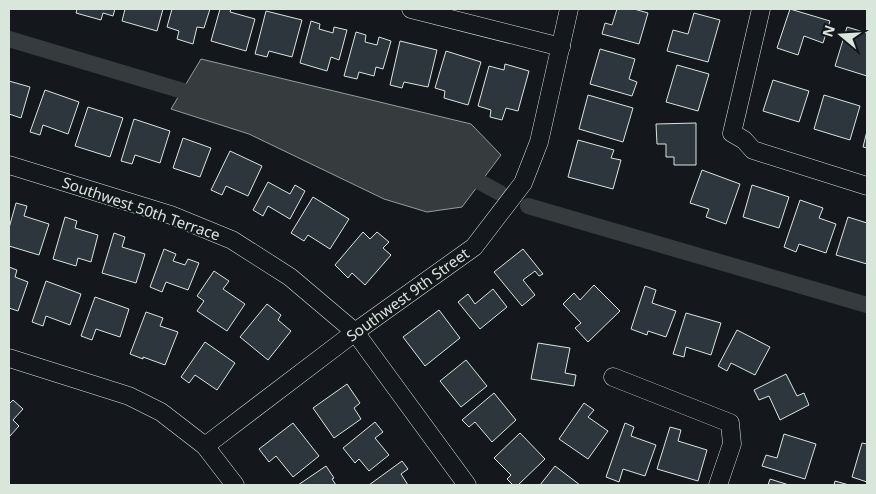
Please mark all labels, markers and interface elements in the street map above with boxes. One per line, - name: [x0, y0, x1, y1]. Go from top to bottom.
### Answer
- north arrow: [816, 10, 866, 60]
- text: N: [817, 22, 839, 39]
- street label: Southwest 50th Terrace: [60, 172, 223, 244]
- street label: Southwest 9th Street: [342, 243, 473, 346]

